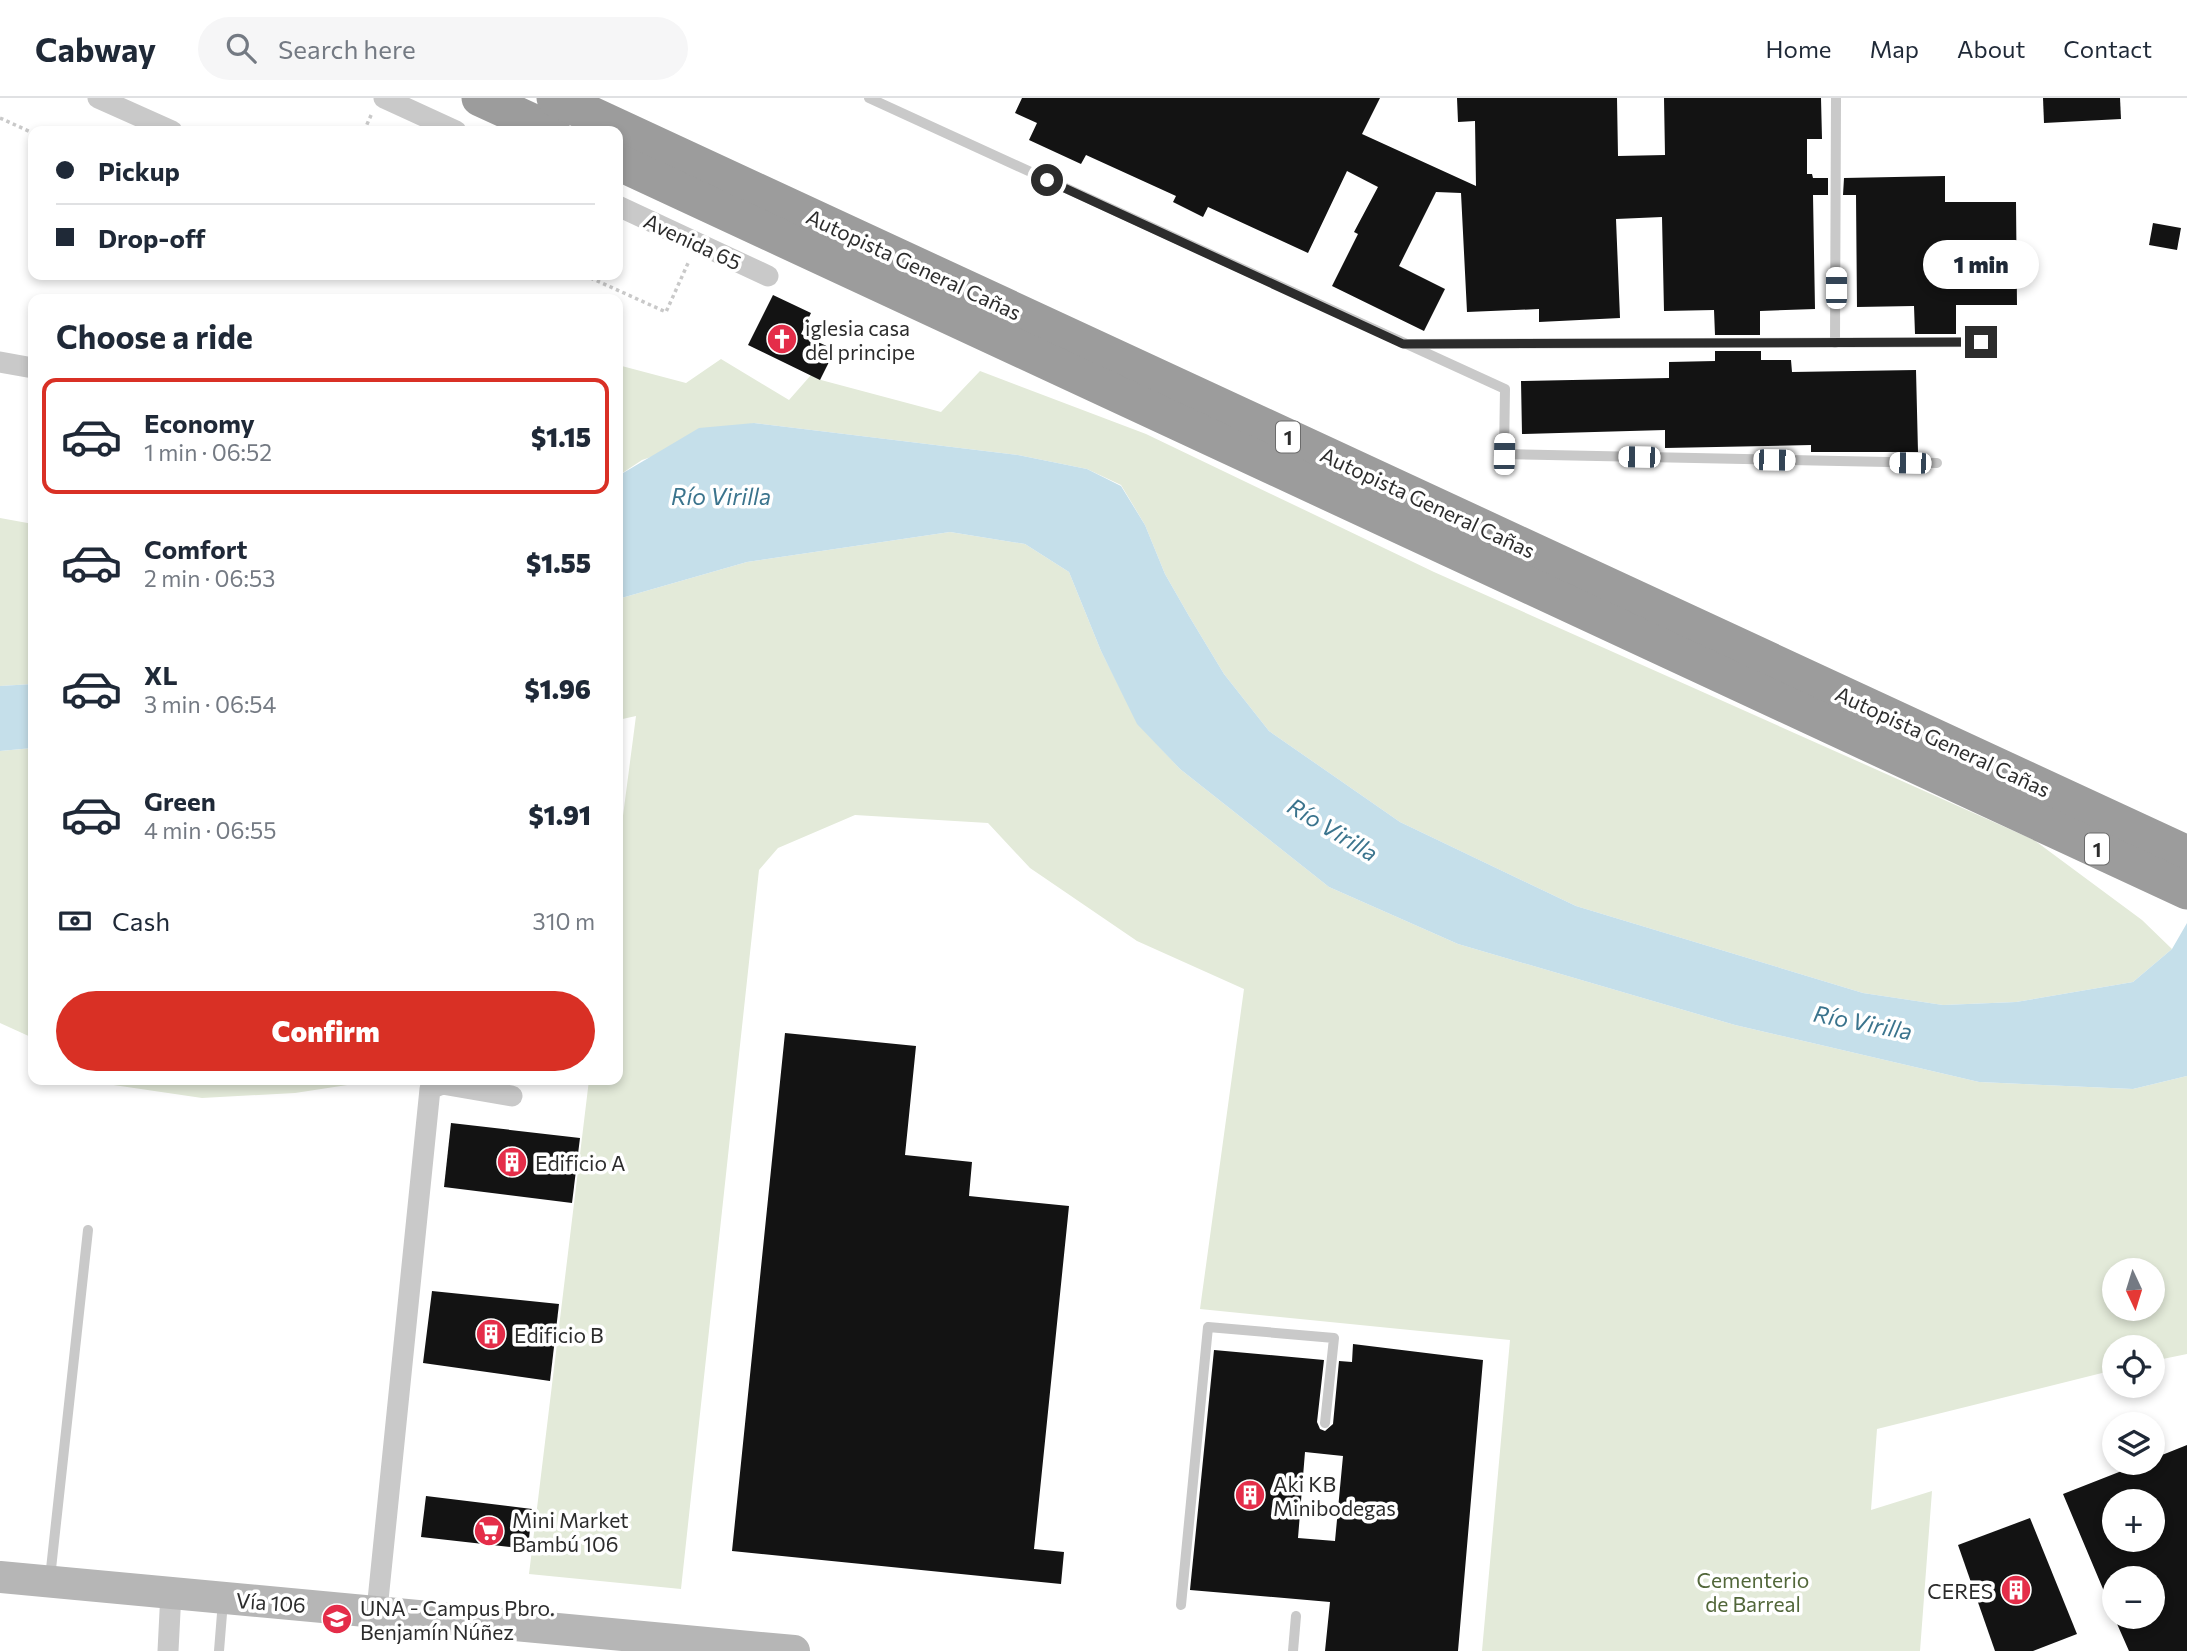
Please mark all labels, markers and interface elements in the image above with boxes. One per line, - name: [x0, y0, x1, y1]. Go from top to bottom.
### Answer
- search box: [198, 17, 688, 80]
- text: Cabway: [35, 28, 156, 69]
- icon: search: [222, 29, 260, 67]
- text: Search here: [278, 33, 416, 64]
- text: Home: [1766, 34, 1832, 63]
- text: Map: [1870, 34, 1919, 63]
- text: About: [1957, 34, 2025, 63]
- text: Contact: [2063, 34, 2152, 63]
- text: Pickup: [98, 155, 180, 186]
- route start: [1031, 164, 1063, 196]
- street label: Autopista General Cañas: [803, 203, 1025, 325]
- street label: Avenida 65: [640, 208, 746, 274]
- text: Drop-off: [98, 222, 205, 253]
- callout: 1 min: [1923, 240, 2039, 289]
- text: 1 min: [1953, 250, 2009, 278]
- car: [1826, 267, 1847, 309]
- place label: iglesia casa del principe: [805, 315, 915, 364]
- text: Choose a ride: [56, 316, 253, 356]
- church icon: iglesia casa del principe: [765, 322, 799, 356]
- route end: [1965, 326, 1997, 358]
- icon: car: [60, 405, 123, 468]
- text: Economy: [144, 407, 255, 438]
- text: $1.15: [531, 421, 591, 452]
- road number: 1: [1276, 422, 1300, 452]
- car: [1494, 433, 1515, 475]
- text: 1 min · 06:52: [144, 438, 272, 466]
- street label: Autopista General Cañas: [1317, 441, 1539, 563]
- car: [1618, 446, 1661, 468]
- car: [1753, 449, 1796, 471]
- car: [1889, 452, 1932, 474]
- water label: Río Virilla: [671, 482, 771, 510]
- icon: car: [60, 531, 123, 594]
- text: Comfort: [144, 533, 247, 564]
- text: $1.55: [526, 547, 591, 578]
- text: 2 min · 06:53: [144, 564, 275, 592]
- icon: car: [60, 657, 123, 720]
- text: XL: [144, 659, 178, 690]
- text: $1.96: [524, 673, 591, 704]
- street label: Autopista General Cañas: [1832, 680, 2054, 802]
- text: 3 min · 06:54: [144, 690, 276, 718]
- icon: car: [60, 783, 123, 846]
- text: Green: [144, 785, 216, 816]
- water label: Río Virilla: [1283, 791, 1383, 867]
- text: $1.91: [528, 799, 591, 830]
- text: 4 min · 06:55: [144, 816, 276, 844]
- road number: 1: [2085, 834, 2109, 864]
- icon: cash: [56, 902, 94, 940]
- text: Cash: [112, 905, 170, 936]
- text: 310 m: [533, 907, 595, 935]
- button: Confirm: [56, 991, 595, 1071]
- water label: Río Virilla: [1811, 999, 1915, 1045]
- building icon: Edificio A: [495, 1145, 529, 1179]
- place label: Edificio A: [535, 1150, 626, 1175]
- north arrow: [2102, 1258, 2165, 1321]
- map controls: [2102, 1258, 2165, 1629]
- building icon: Edificio B: [474, 1317, 508, 1351]
- place label: Edificio B: [514, 1322, 604, 1347]
- button: locate: [2102, 1335, 2165, 1398]
- button: layers: [2102, 1412, 2165, 1475]
- place label: Aki KB Minibodegas: [1273, 1471, 1396, 1520]
- building icon: Aki KB Minibodegas: [1233, 1478, 1267, 1512]
- button: +: [2102, 1489, 2165, 1552]
- place label: Mini Market Bambú 106: [512, 1507, 629, 1556]
- supermarket icon: Mini Market Bambú 106: [472, 1514, 506, 1548]
- button: −: [2102, 1566, 2165, 1629]
- park label: Cementerio de Barreal: [1697, 1567, 1809, 1616]
- building icon: CERES: [1999, 1573, 2033, 1607]
- place label: CERES: [1927, 1578, 1993, 1603]
- street label: Vía 106: [235, 1587, 307, 1617]
- place label: UNA - Campus Pbro. Benjamín Núñez: [360, 1595, 555, 1644]
- school or university icon: UNA - Campus Pbro. Benjamín Núñez: [320, 1602, 354, 1636]

